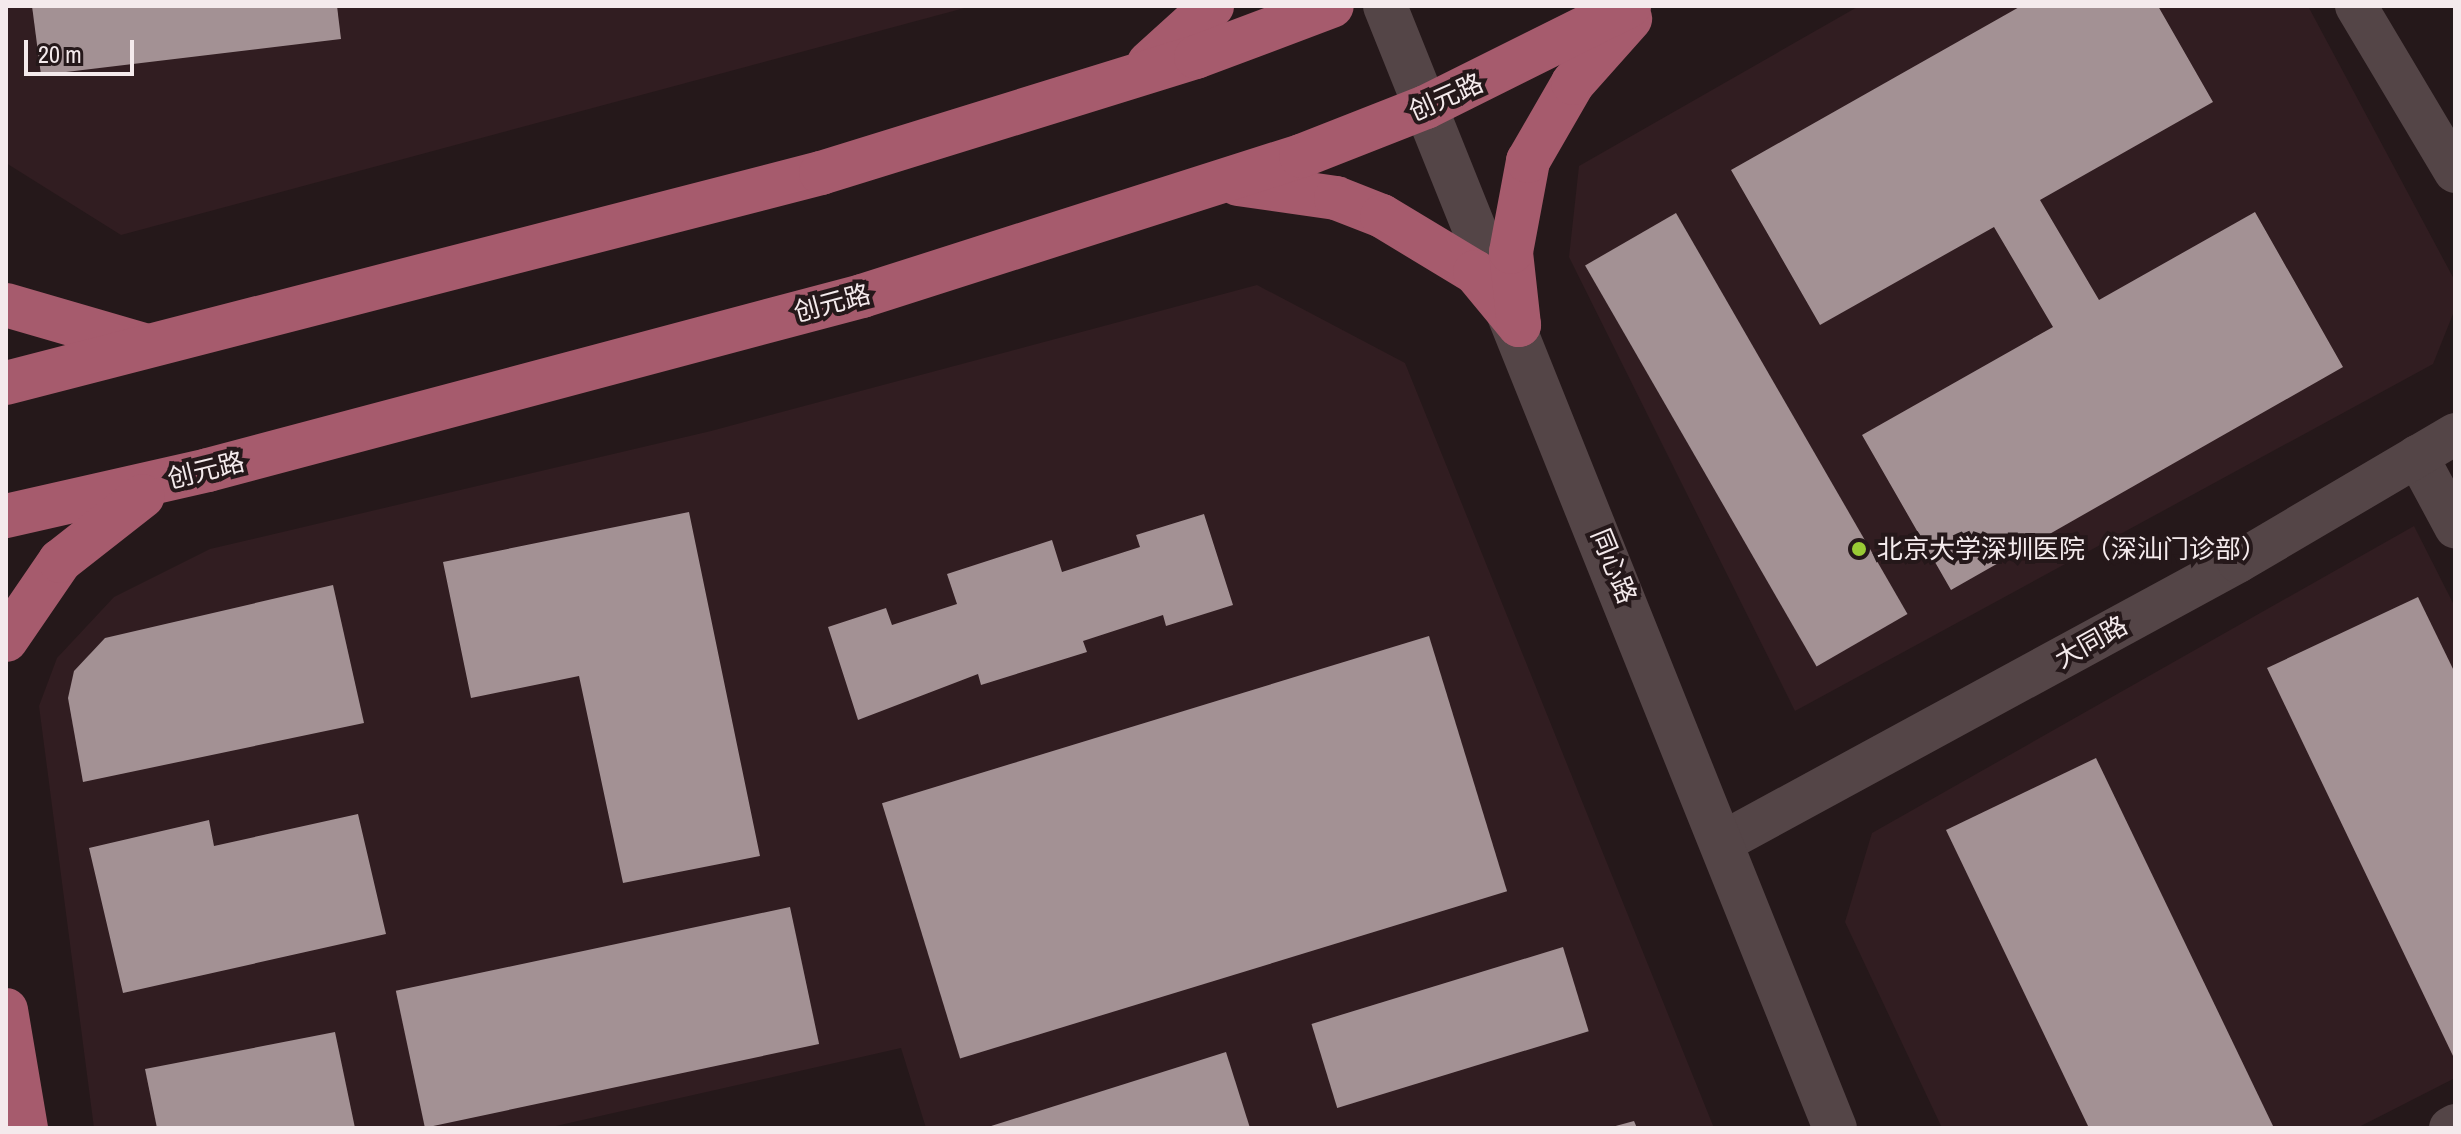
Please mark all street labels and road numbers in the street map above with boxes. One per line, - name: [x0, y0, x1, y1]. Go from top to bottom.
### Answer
- street label: 创元路: [1404, 67, 1488, 127]
- street label: 创元路: [790, 278, 874, 328]
- street label: 创元路: [164, 445, 248, 495]
- street label: 同心路: [1585, 524, 1643, 608]
- street label: 大同路: [2049, 609, 2133, 675]

